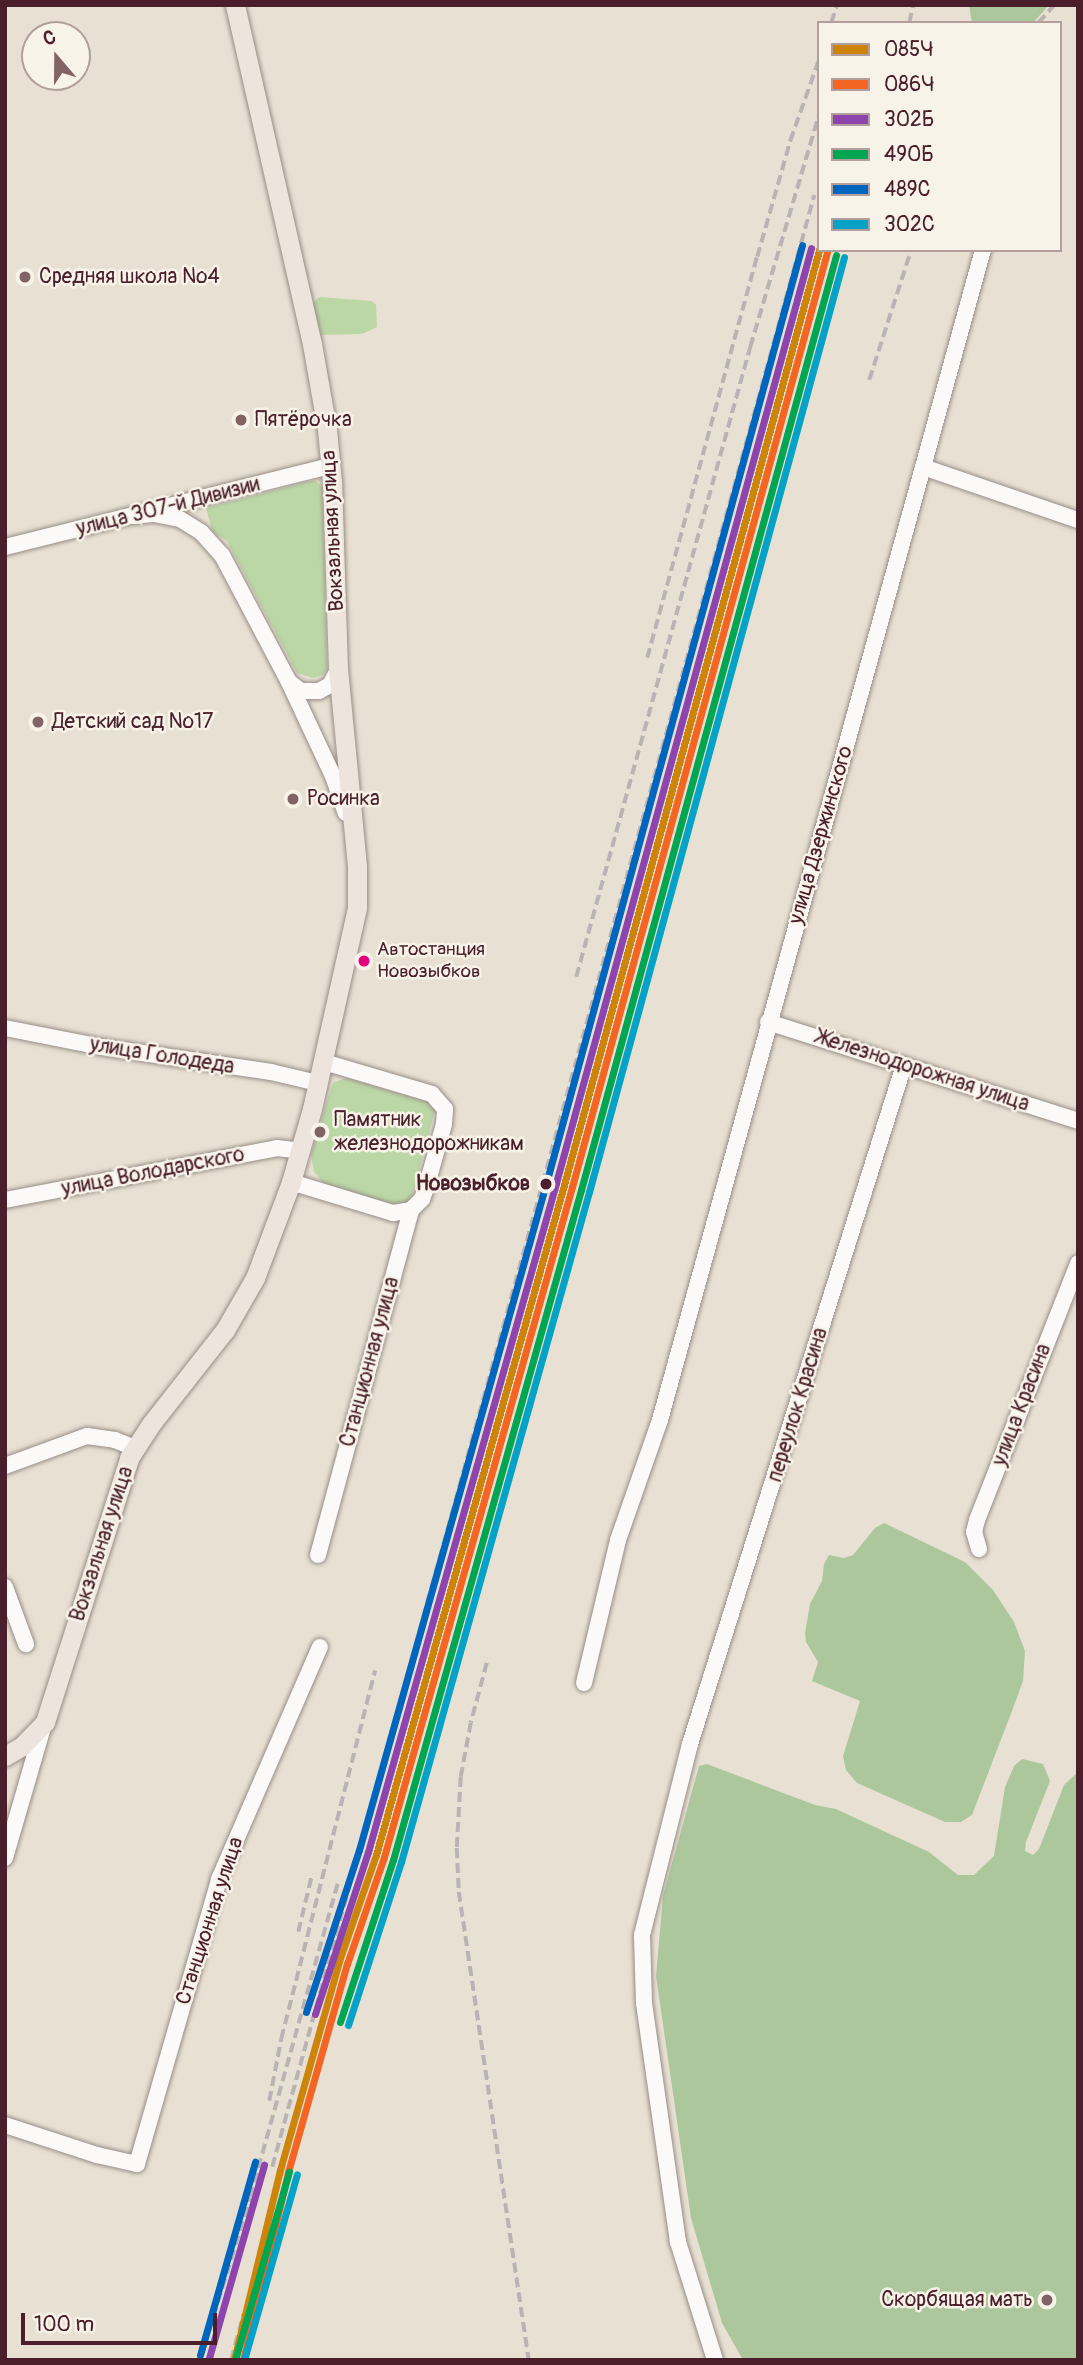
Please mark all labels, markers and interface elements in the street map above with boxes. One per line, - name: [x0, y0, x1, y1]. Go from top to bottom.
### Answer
- north arrow: [21, 21, 91, 91]
- legend: [817, 21, 1062, 252]
- text: С: [40, 25, 59, 51]
- text: 085Ч: [884, 36, 933, 63]
- text: 086Ч: [884, 71, 934, 98]
- text: 302Б: [884, 106, 934, 133]
- text: 490Б: [884, 141, 934, 168]
- text: 489С: [884, 176, 931, 203]
- text: 302С: [884, 211, 935, 238]
- place label: Средняя школа №4: [39, 264, 220, 290]
- marker: Средняя школа №4: [17, 269, 33, 285]
- place label: Пятёрочка: [255, 407, 352, 433]
- marker: Пятёрочка: [233, 412, 249, 428]
- street label: Вокзальная улица: [316, 450, 350, 612]
- street label: улица 307-й Дивизии: [74, 472, 262, 542]
- place label: Детский сад №17: [52, 709, 213, 735]
- marker: Детский сад №17: [30, 714, 46, 730]
- street label: улица Дзержинского: [783, 743, 859, 927]
- place label: Росинка: [307, 786, 380, 812]
- marker: Росинка: [285, 791, 301, 807]
- place label: Автостанция Новозыбков: [377, 939, 485, 983]
- marker: Автостанция Новозыбков: [357, 954, 371, 968]
- street label: Железнодорожная улица: [814, 1025, 1032, 1117]
- street label: улица Голодеда: [88, 1032, 236, 1080]
- place label: Памятник железнодорожникам: [334, 1107, 524, 1157]
- marker: Памятник железнодорожникам: [312, 1124, 328, 1140]
- street label: улица Володарского: [59, 1142, 247, 1202]
- place label: Новозыбков: [416, 1171, 530, 1197]
- marker: Новозыбков: [536, 1174, 556, 1194]
- street label: Станционная улица: [335, 1274, 405, 1450]
- street label: переулок Красина: [763, 1325, 833, 1485]
- street label: улица Красина: [987, 1340, 1057, 1470]
- street label: Вокзальная улица: [65, 1463, 139, 1625]
- street label: Станционная улица: [171, 1834, 249, 2008]
- place label: Скорбящая мать: [881, 2287, 1033, 2313]
- marker: Скорбящая мать: [1039, 2292, 1055, 2308]
- scale bar: [24, 2298, 220, 2342]
- text: 100 m: [34, 2311, 94, 2338]

